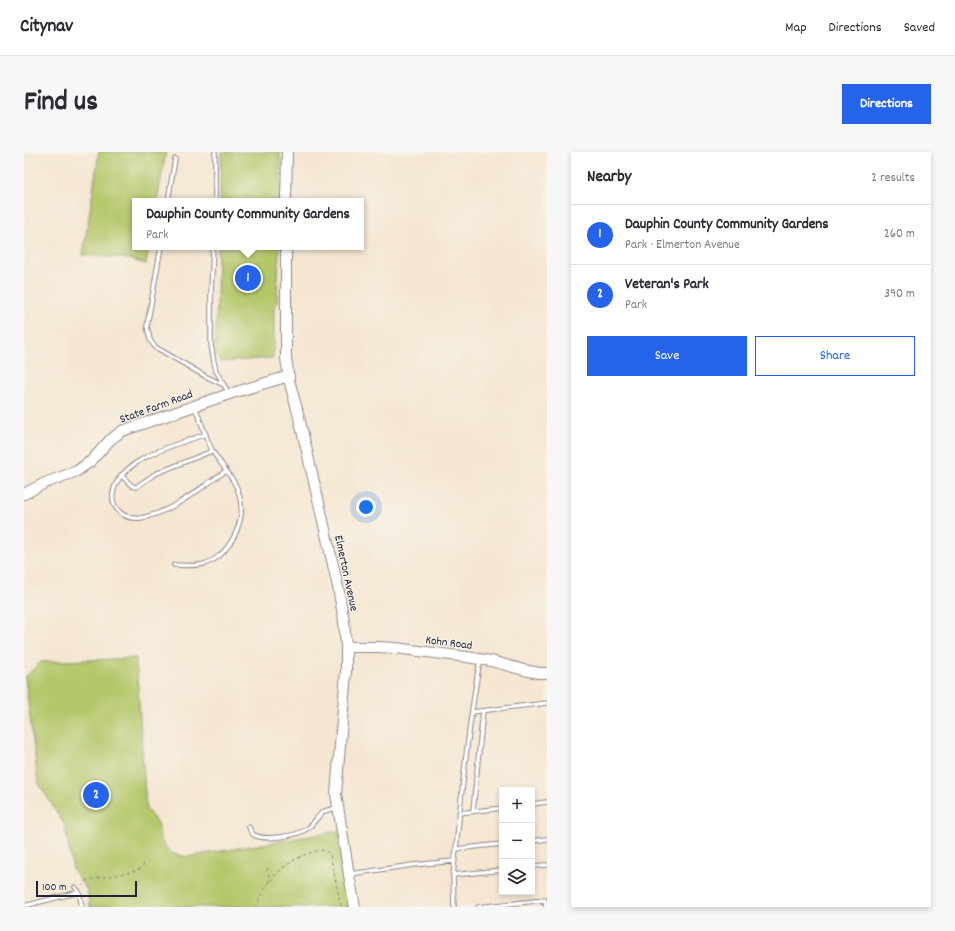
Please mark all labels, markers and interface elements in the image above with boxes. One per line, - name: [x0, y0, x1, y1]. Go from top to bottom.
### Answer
- text: Citynav: [20, 14, 73, 41]
- text: Map: [785, 18, 807, 38]
- text: Directions: [829, 18, 882, 38]
- text: Saved: [904, 18, 935, 38]
- text: Find us: [24, 84, 98, 124]
- button: Directions: [842, 84, 931, 124]
- text: Nearby: [587, 166, 631, 190]
- text: 2 results: [871, 169, 915, 188]
- popup: [132, 198, 364, 250]
- text: Dauphin County Community Gardens: [146, 204, 350, 226]
- text: Dauphin County Community Gardens: [625, 214, 829, 236]
- text: 1: [599, 225, 601, 244]
- text: 260 m: [884, 225, 915, 244]
- text: Park: [146, 226, 168, 245]
- text: Park · Elmerton Avenue: [625, 236, 740, 255]
- pin: 1: [235, 263, 261, 293]
- text: Veteran's Park: [625, 274, 709, 296]
- text: 2: [597, 285, 603, 304]
- text: 390 m: [884, 285, 915, 304]
- text: Park: [625, 296, 647, 315]
- button: Save: [587, 336, 747, 376]
- button: Share: [755, 336, 915, 376]
- street label: State Farm Road: [118, 386, 195, 429]
- your location: [356, 497, 376, 517]
- street label: Elmerton Avenue: [329, 534, 362, 613]
- street label: Kohn Road: [424, 632, 473, 655]
- pin: 2: [83, 780, 109, 810]
- map controls: [499, 787, 535, 895]
- button: +: [499, 787, 535, 823]
- button: −: [499, 823, 535, 859]
- button: layers: [499, 859, 535, 895]
- scale bar: [36, 879, 137, 898]
- text: 100 m: [42, 880, 66, 896]

